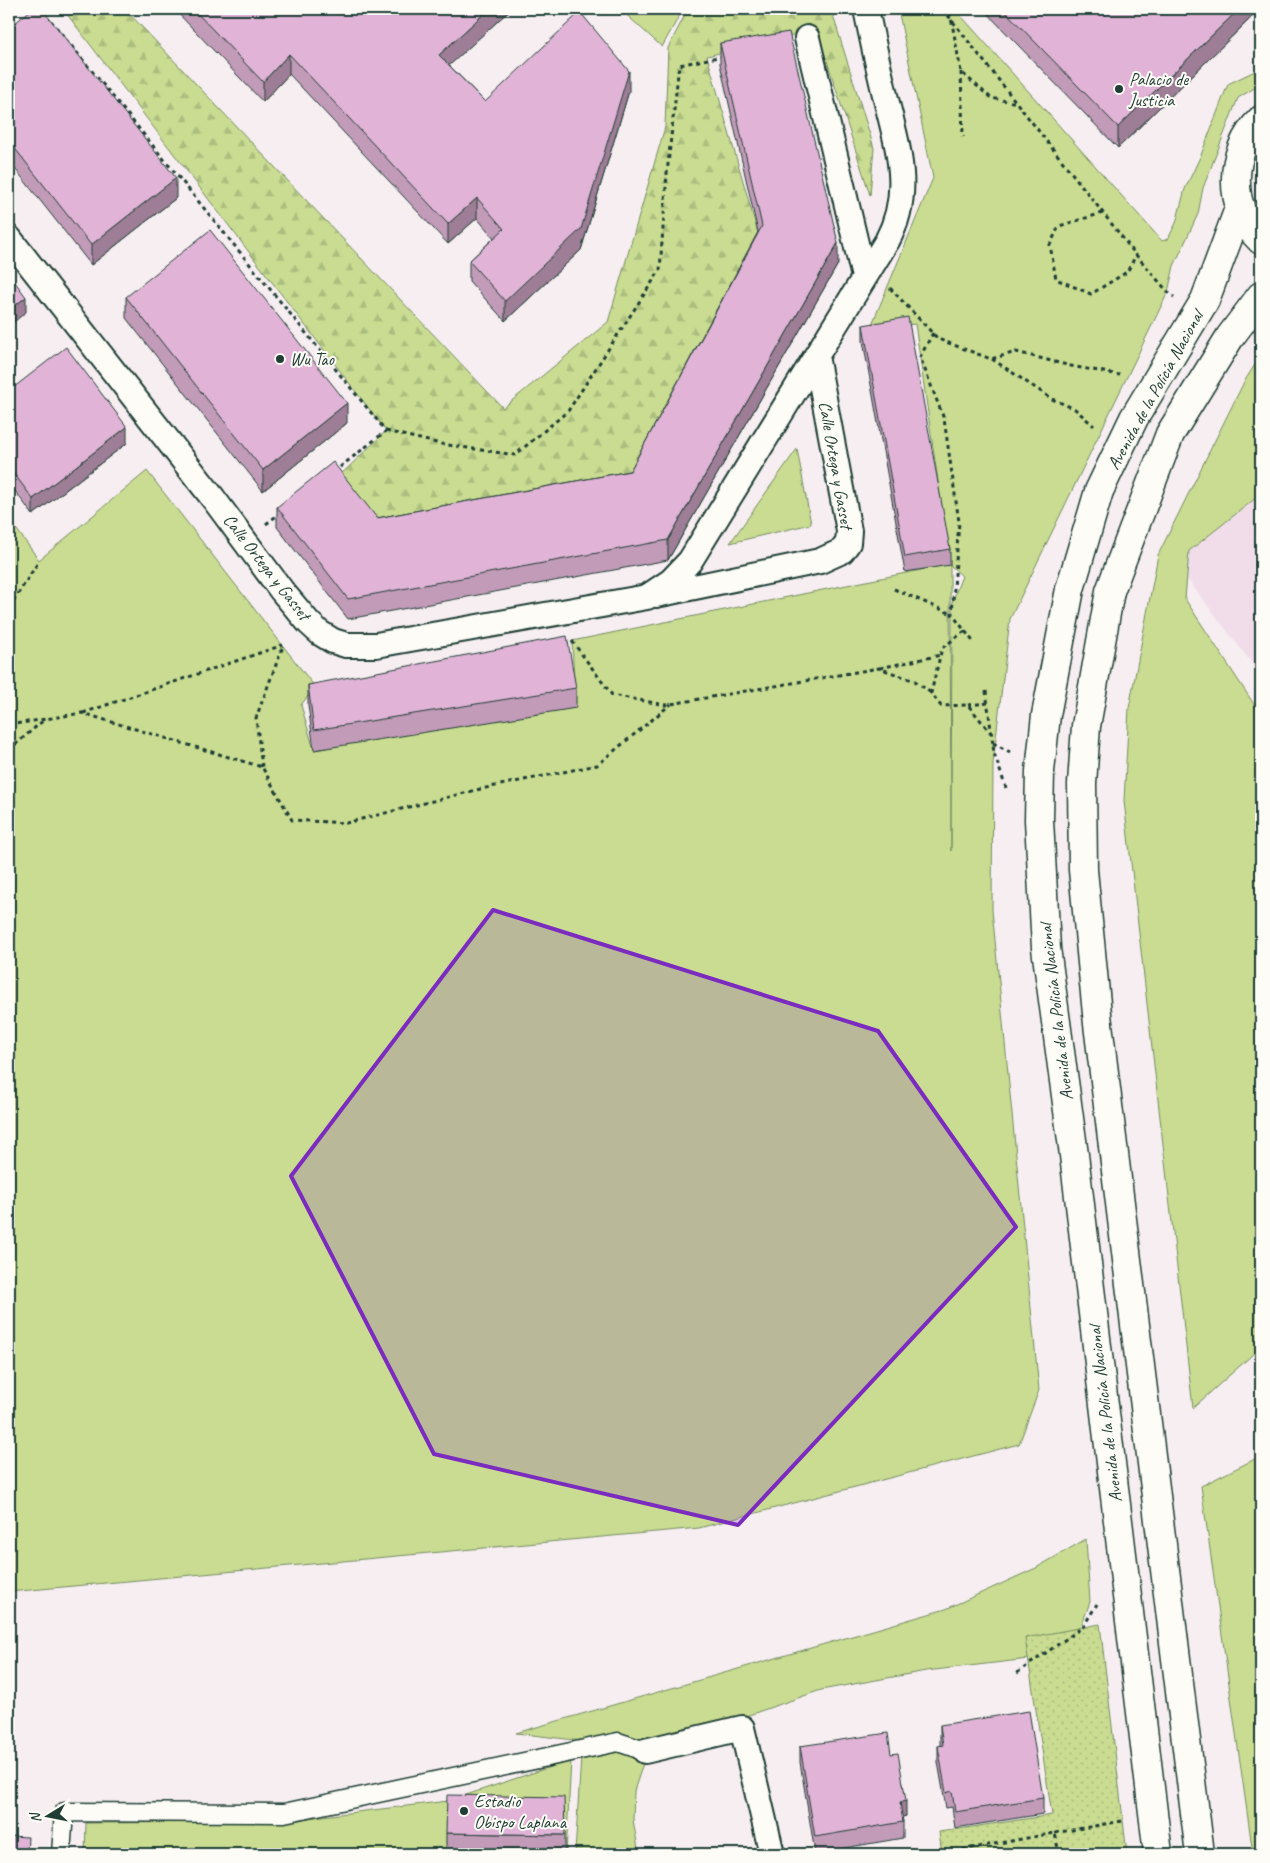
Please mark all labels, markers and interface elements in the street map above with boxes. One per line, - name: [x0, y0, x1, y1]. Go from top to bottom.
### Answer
- place label: Palacio de Justicia: [1128, 68, 1189, 111]
- marker: Palacio de Justicia: [1113, 83, 1125, 95]
- street label: Avenida de la Policía Nacional: [1102, 304, 1209, 473]
- place label: Wu Tao: [290, 348, 335, 370]
- marker: Wu Tao: [274, 353, 286, 365]
- street label: Calle Ortega y Gasset: [814, 400, 859, 533]
- street label: Calle Ortega y Gasset: [219, 509, 317, 627]
- street label: Avenida de la Policía Nacional: [1034, 919, 1078, 1102]
- street label: Avenida de la Policía Nacional: [1083, 1321, 1127, 1504]
- north arrow: [22, 1790, 72, 1840]
- place label: Estadio Obispo Laplana: [474, 1790, 568, 1833]
- marker: Estadio Obispo Laplana: [458, 1805, 470, 1817]
- text: N: [26, 1810, 45, 1824]

